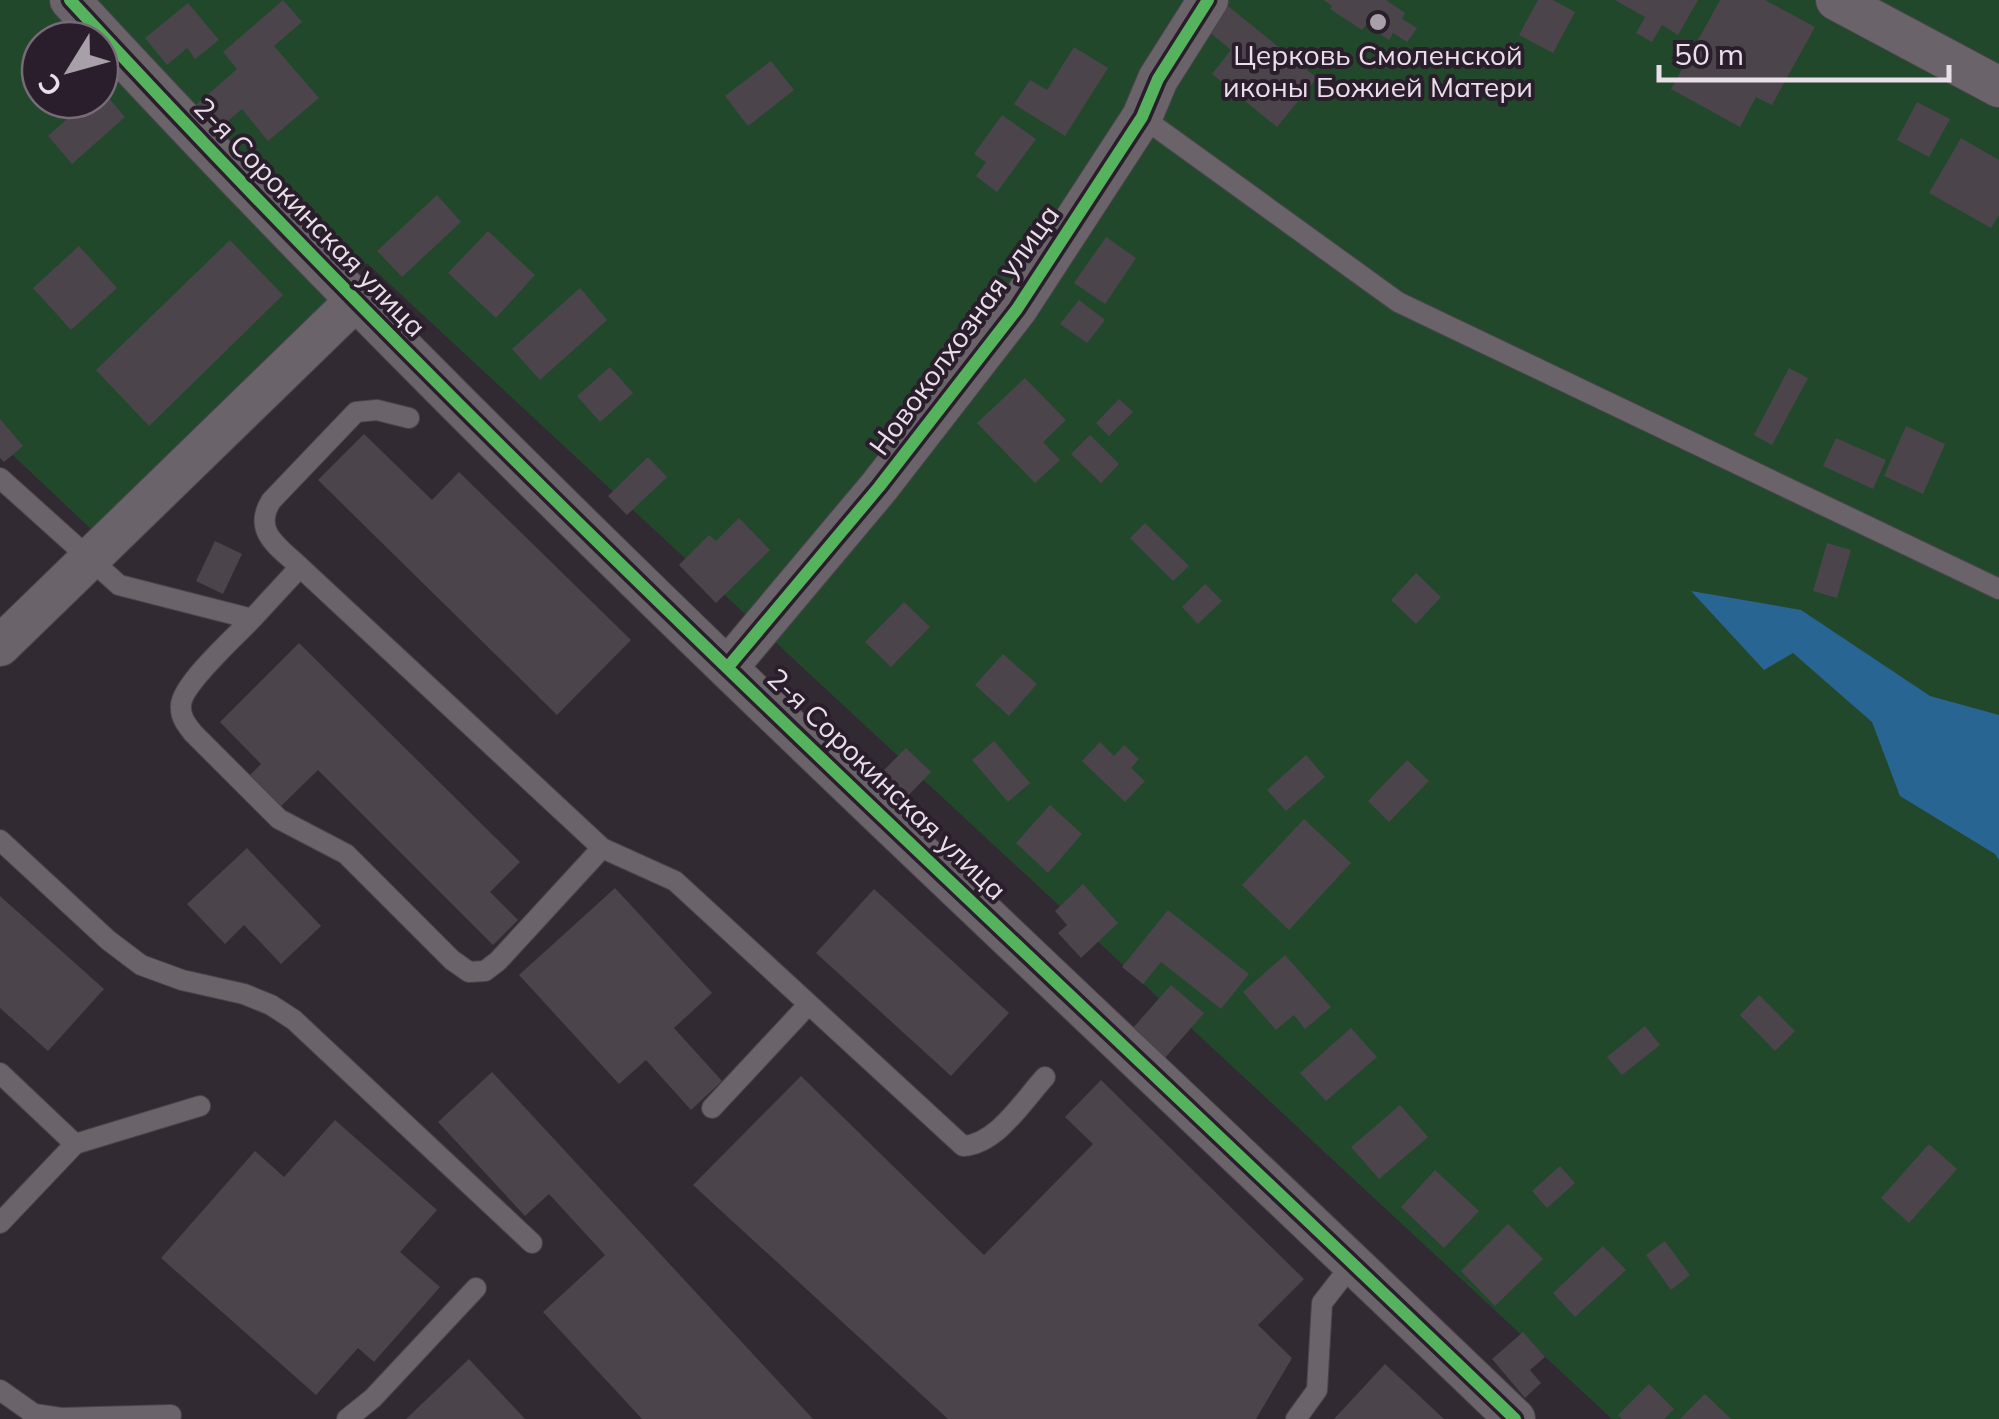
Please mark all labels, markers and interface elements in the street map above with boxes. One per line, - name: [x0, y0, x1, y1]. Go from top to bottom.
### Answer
- marker: Церковь Смоленской иконы Божией Матери: [1367, 11, 1389, 33]
- north arrow: [20, 20, 120, 120]
- scale bar: [1659, 20, 1949, 82]
- text: 50 m: [1674, 35, 1744, 73]
- place label: Церковь Смоленской иконы Божией Матери: [1223, 37, 1533, 104]
- text: С: [30, 67, 69, 104]
- street label: 2-я Сорокинская улица: [187, 90, 434, 344]
- street label: Новоколхозная улица: [861, 198, 1066, 462]
- street label: 2-я Сорокинская улица: [760, 660, 1014, 907]

